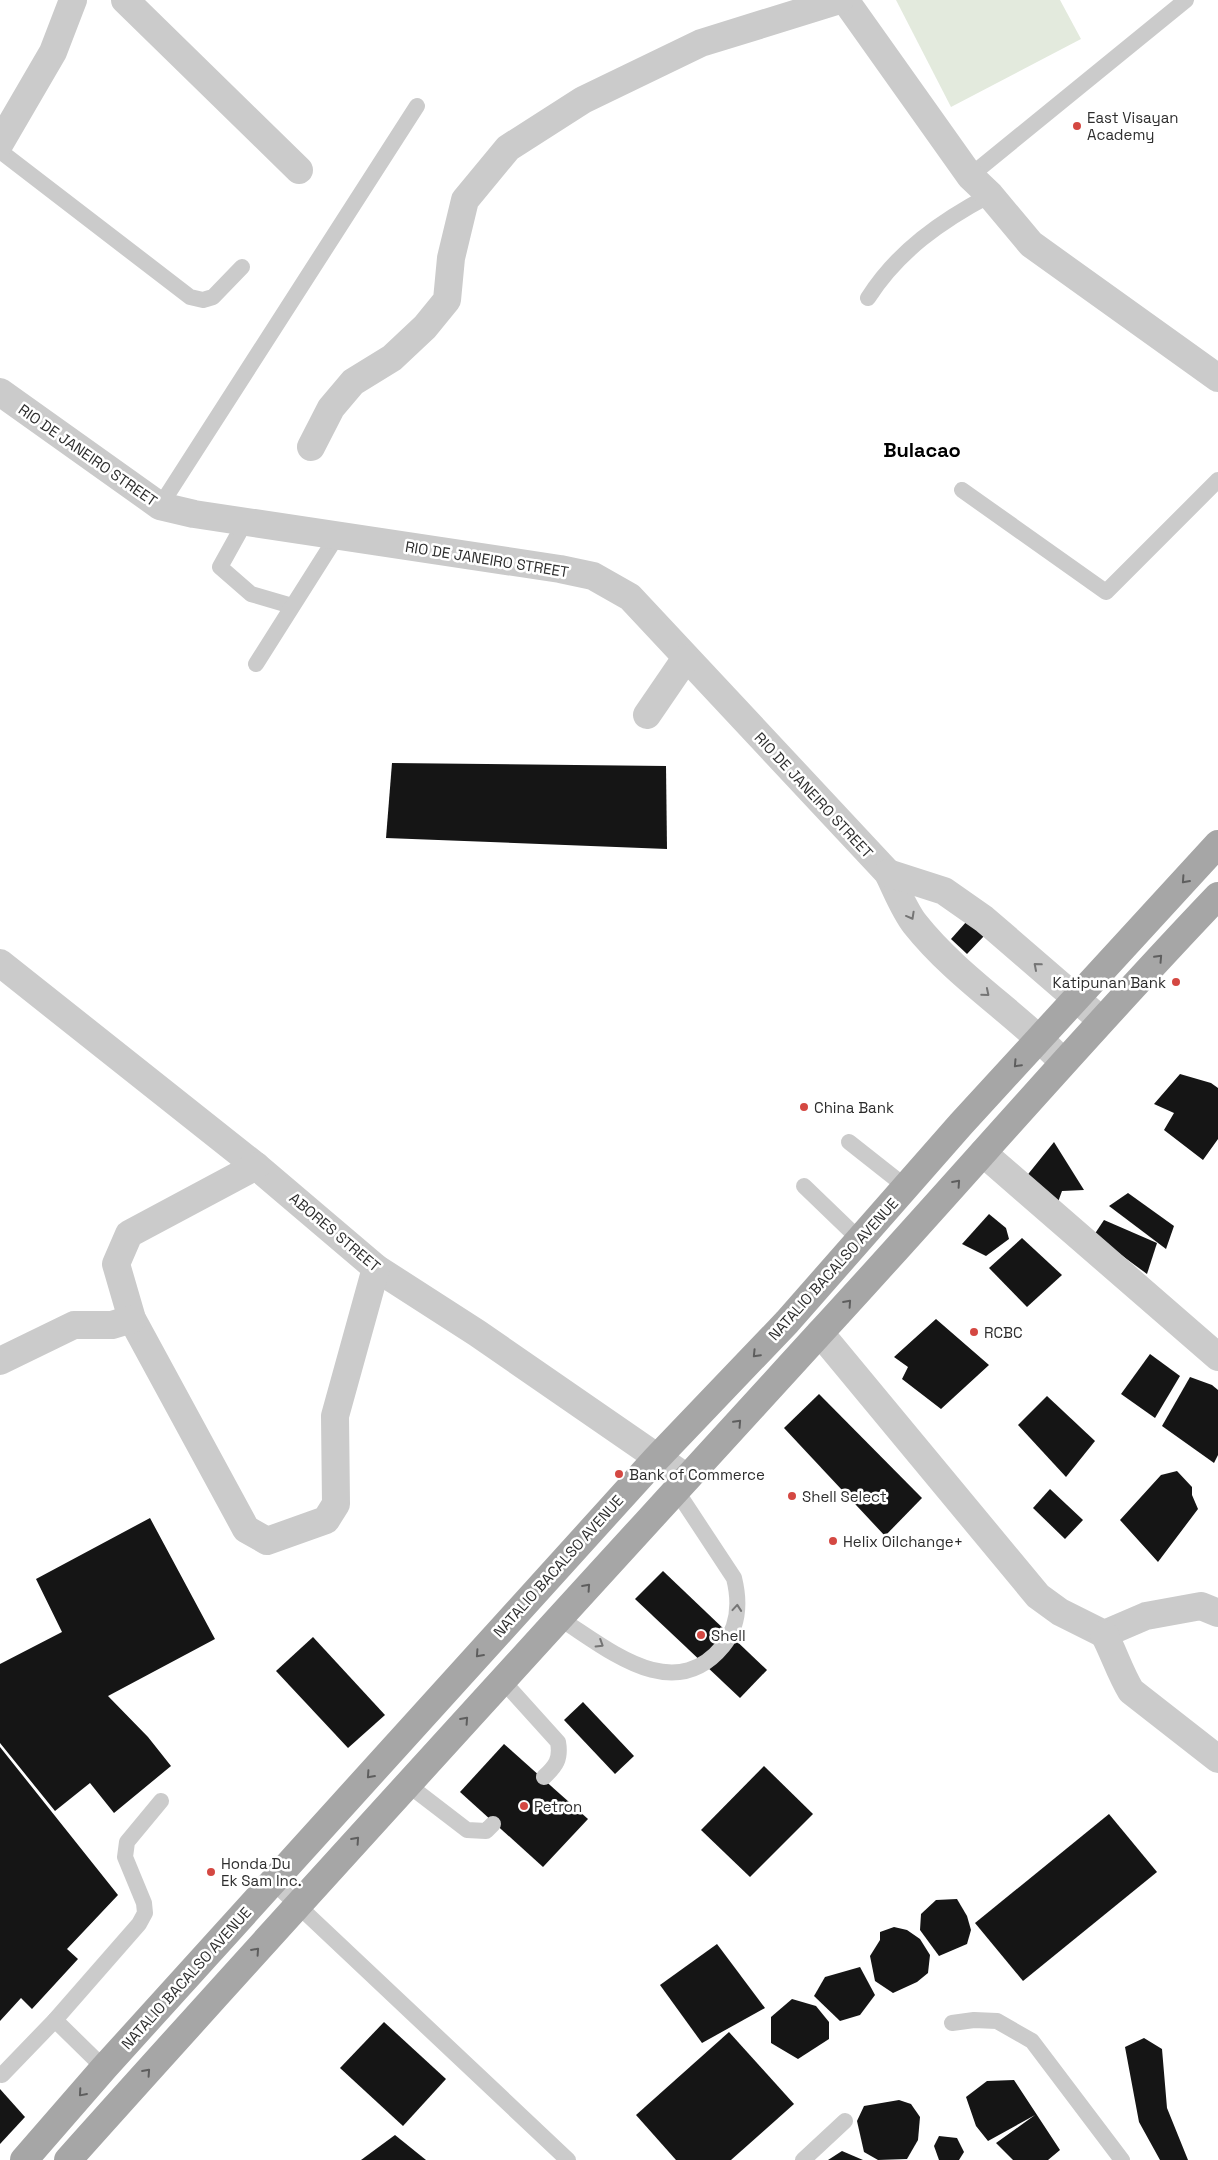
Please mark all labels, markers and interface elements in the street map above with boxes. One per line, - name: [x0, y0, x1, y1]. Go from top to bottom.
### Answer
- place label: East Visayan Academy: [1087, 108, 1179, 144]
- marker: East Visayan Academy: [1071, 120, 1083, 132]
- street label: RIO DE JANEIRO STREET: [15, 400, 161, 510]
- district label: Bulacao: [883, 437, 961, 463]
- street label: RIO DE JANEIRO STREET: [404, 537, 570, 581]
- street label: RIO DE JANEIRO STREET: [751, 728, 877, 862]
- one-way arrow: [1182, 874, 1191, 883]
- one-way arrow: [904, 911, 914, 920]
- one-way arrow: [1153, 955, 1162, 964]
- one-way arrow: [1033, 963, 1042, 972]
- place label: Katipunan Bank: [1053, 973, 1166, 992]
- marker: Katipunan Bank: [1170, 976, 1182, 988]
- one-way arrow: [980, 988, 989, 996]
- one-way arrow: [1014, 1059, 1023, 1068]
- place label: China Bank: [814, 1098, 894, 1117]
- marker: China Bank: [798, 1101, 810, 1113]
- one-way arrow: [951, 1179, 960, 1188]
- street label: ABORES STREET: [286, 1188, 385, 1276]
- street label: NATALIO BACALSO AVENUE: [764, 1194, 902, 1344]
- one-way arrow: [842, 1300, 851, 1309]
- place label: RCBC: [984, 1323, 1023, 1342]
- marker: RCBC: [968, 1326, 980, 1338]
- one-way arrow: [753, 1348, 762, 1357]
- one-way arrow: [732, 1419, 741, 1428]
- place label: Bank of Commerce: [629, 1465, 765, 1484]
- marker: Bank of Commerce: [613, 1468, 625, 1480]
- place label: Shell Select: [802, 1487, 887, 1506]
- marker: Shell Select: [786, 1490, 798, 1502]
- street label: NATALIO BACALSO AVENUE: [489, 1491, 627, 1641]
- place label: Helix Oilchange+: [843, 1532, 963, 1551]
- marker: Helix Oilchange+: [827, 1535, 839, 1547]
- one-way arrow: [581, 1584, 590, 1593]
- one-way arrow: [732, 1604, 743, 1612]
- place label: Shell: [711, 1626, 746, 1645]
- marker: Shell: [695, 1629, 707, 1641]
- one-way arrow: [595, 1638, 604, 1647]
- one-way arrow: [476, 1649, 485, 1658]
- one-way arrow: [460, 1717, 469, 1726]
- one-way arrow: [367, 1769, 376, 1778]
- place label: Petron: [534, 1797, 582, 1816]
- marker: Petron: [518, 1800, 530, 1812]
- one-way arrow: [350, 1837, 359, 1846]
- place label: Honda Du Ek Sam Inc.: [221, 1854, 301, 1890]
- marker: Honda Du Ek Sam Inc.: [205, 1866, 217, 1878]
- street label: NATALIO BACALSO AVENUE: [117, 1903, 255, 2053]
- one-way arrow: [250, 1947, 259, 1956]
- one-way arrow: [141, 2068, 150, 2077]
- one-way arrow: [80, 2087, 88, 2096]

